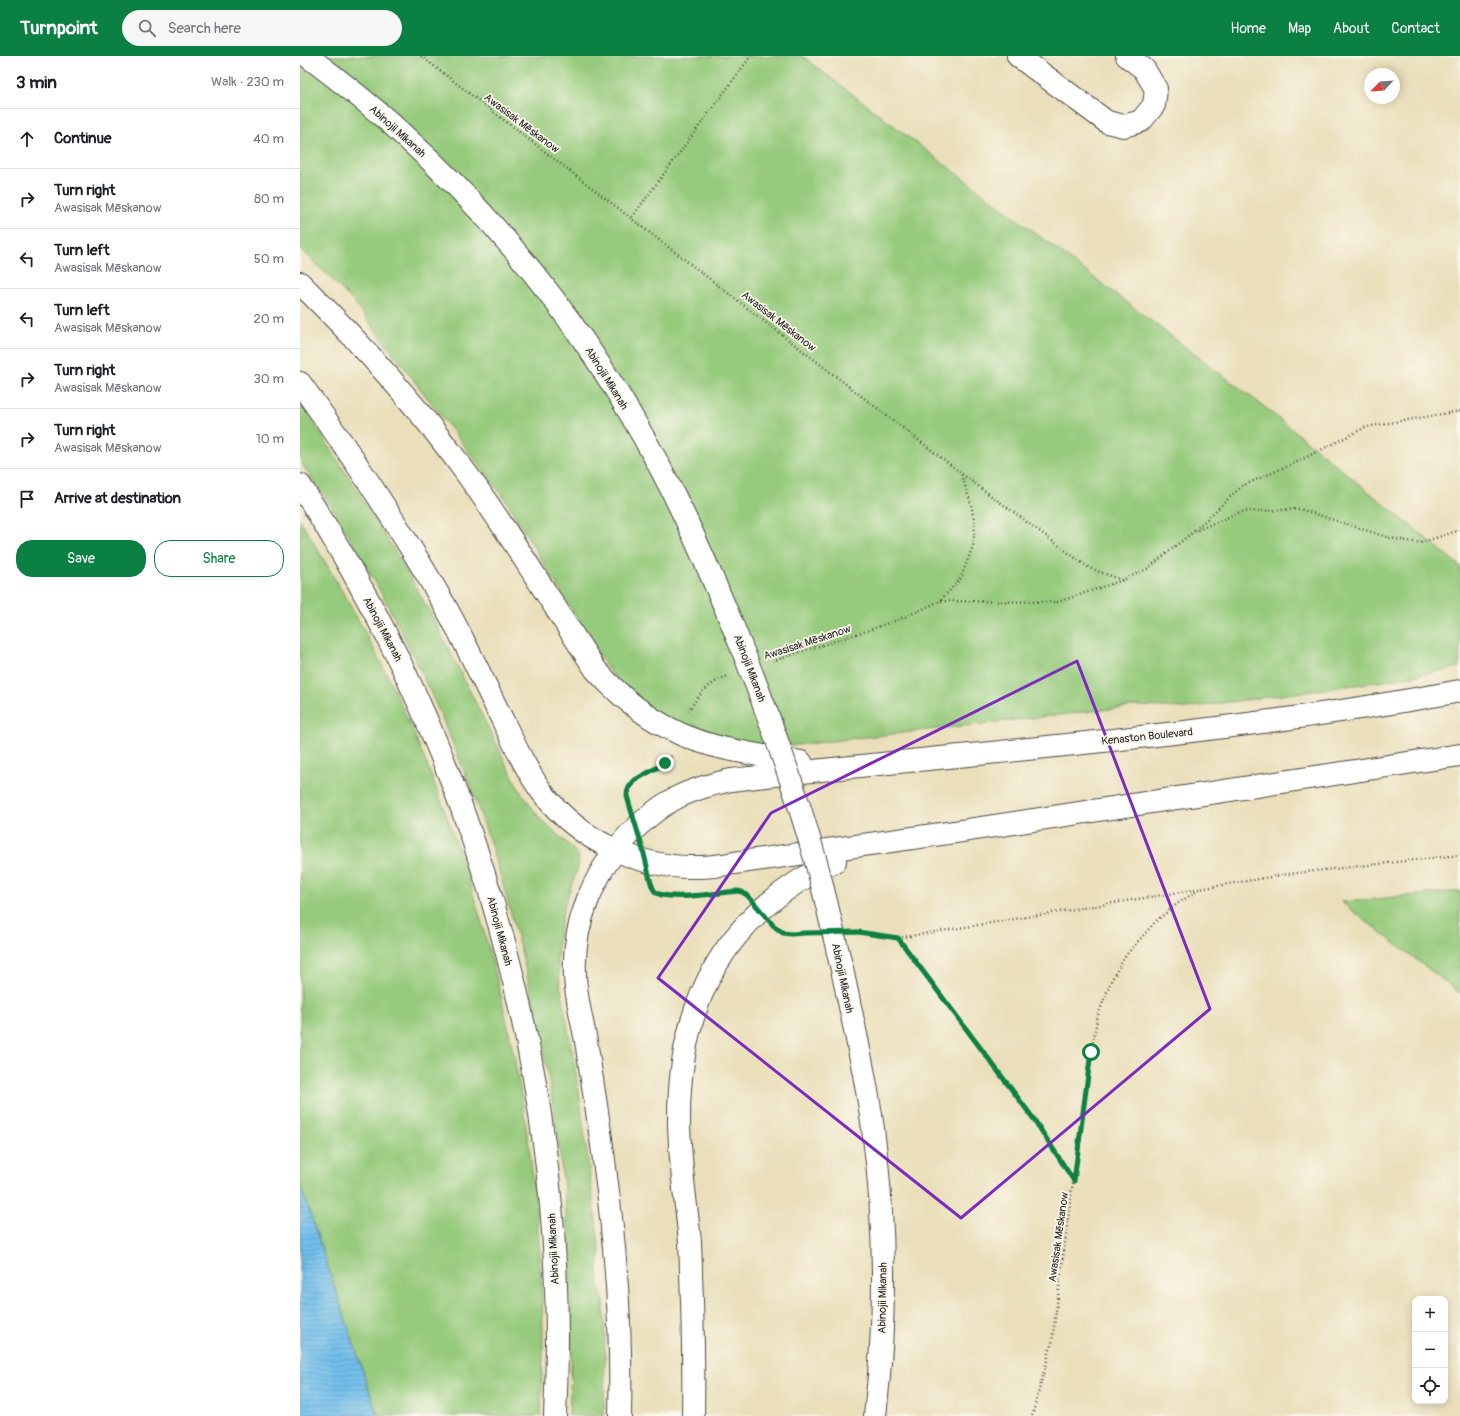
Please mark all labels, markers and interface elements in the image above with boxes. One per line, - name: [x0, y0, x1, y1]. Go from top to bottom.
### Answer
- search box: [122, 10, 402, 46]
- text: Turnpoint: [20, 16, 98, 40]
- icon: search: [136, 17, 158, 39]
- text: Search here: [168, 19, 241, 38]
- text: Home: [1231, 20, 1266, 37]
- text: Map: [1288, 20, 1311, 37]
- text: About: [1333, 20, 1369, 37]
- text: Contact: [1391, 20, 1440, 37]
- north arrow: [1364, 68, 1400, 104]
- text: 3 min: [16, 72, 57, 93]
- text: Walk · 230 m: [211, 74, 284, 90]
- street label: Awasisak Mēskanow: [481, 91, 562, 156]
- street label: Abinojii Mikanah: [367, 103, 429, 160]
- icon: ahead: [16, 128, 38, 150]
- text: Continue: [54, 129, 112, 148]
- text: 40 m: [253, 131, 284, 147]
- text: Turn right: [54, 181, 115, 200]
- icon: right: [16, 188, 38, 210]
- text: 80 m: [254, 191, 284, 207]
- text: Awasisak Mēskanow: [54, 200, 162, 216]
- text: Turn left: [54, 241, 110, 260]
- icon: left: [16, 248, 38, 270]
- text: 50 m: [254, 251, 284, 267]
- text: Awasisak Mēskanow: [54, 260, 162, 276]
- street label: Awasisak Mēskanow: [739, 288, 819, 355]
- text: Turn left: [54, 301, 110, 320]
- icon: left: [16, 308, 38, 330]
- text: 20 m: [253, 311, 284, 327]
- text: Awasisak Mēskanow: [54, 320, 162, 336]
- street label: Abinojii Mikanah: [582, 345, 631, 412]
- text: Turn right: [54, 361, 115, 380]
- icon: right: [16, 368, 38, 390]
- text: 30 m: [254, 371, 284, 387]
- text: Awasisak Mēskanow: [54, 380, 162, 396]
- text: Turn right: [54, 421, 115, 440]
- icon: right: [16, 428, 38, 450]
- text: 10 m: [256, 431, 284, 447]
- text: Awasisak Mēskanow: [54, 440, 162, 456]
- icon: arrive: [16, 488, 38, 510]
- text: Arrive at destination: [54, 489, 181, 508]
- button: Save: [16, 540, 146, 577]
- button: Share: [154, 540, 284, 577]
- street label: Abinojii Mikanah: [360, 595, 405, 664]
- street label: Awasisak Mēskanow: [762, 622, 853, 663]
- street label: Abinojii Mikanah: [731, 633, 768, 704]
- street label: Kenaston Boulevard: [1101, 725, 1193, 748]
- route end: [656, 754, 674, 772]
- street label: Abinojii Mikanah: [484, 895, 515, 967]
- street label: Abinojii Mikanah: [829, 942, 856, 1014]
- route start: [1082, 1043, 1100, 1061]
- street label: Awasisak Mēskanow: [1046, 1191, 1071, 1283]
- street label: Abinojii Mikanah: [545, 1213, 562, 1285]
- street label: Abinojii Mikanah: [875, 1262, 890, 1334]
- map controls: [1412, 1296, 1448, 1404]
- button: +: [1412, 1296, 1448, 1332]
- button: −: [1412, 1332, 1448, 1368]
- button: locate: [1412, 1368, 1448, 1404]

